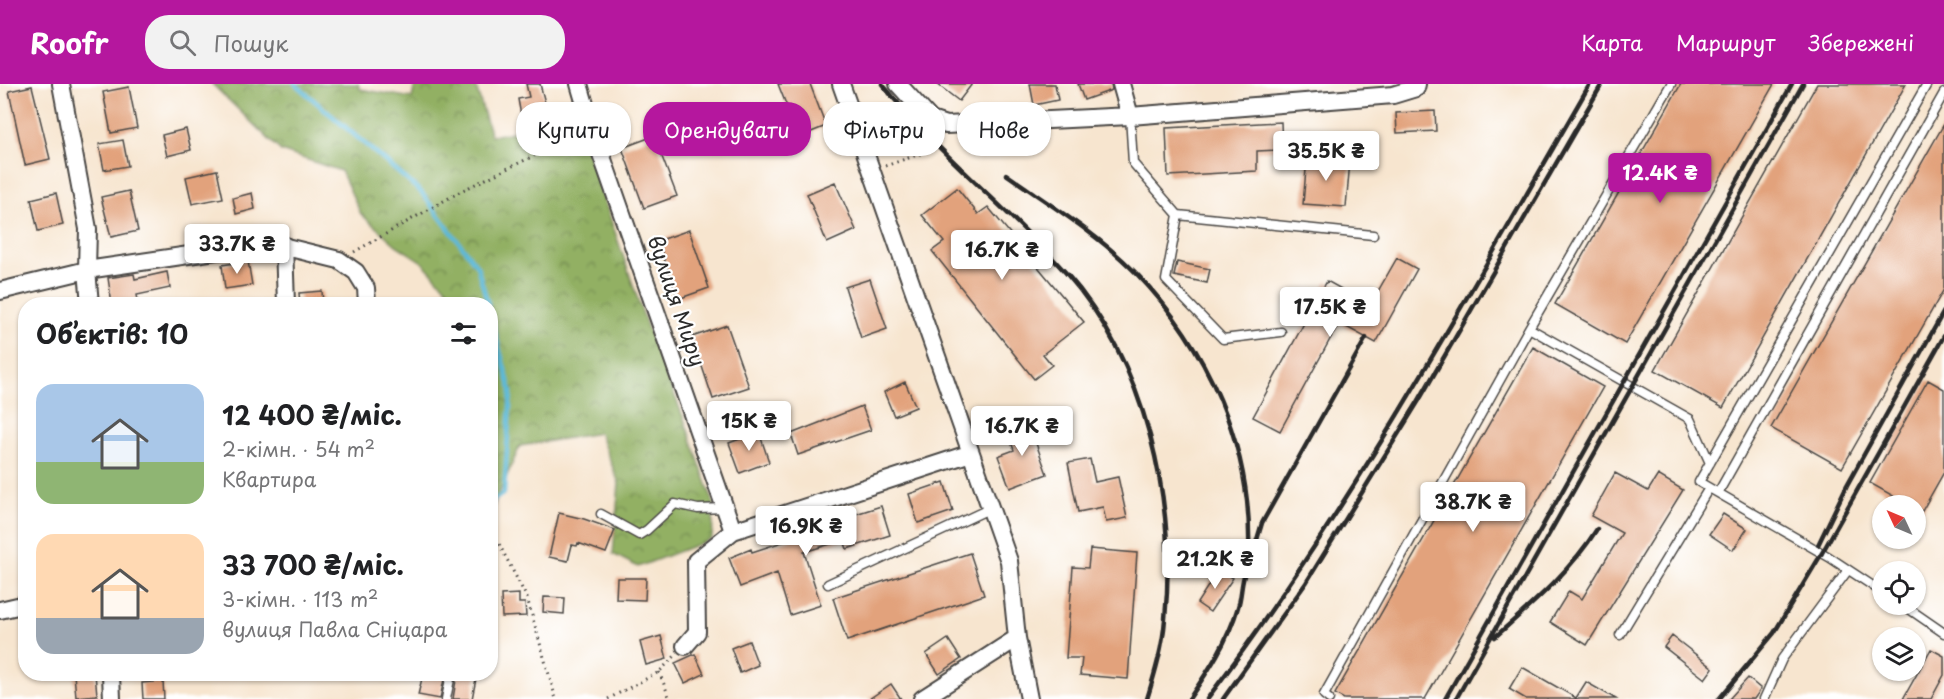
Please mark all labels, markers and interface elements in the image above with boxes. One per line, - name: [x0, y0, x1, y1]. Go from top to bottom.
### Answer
- search box: [145, 15, 565, 69]
- text: Roofr: [30, 21, 109, 64]
- icon: search: [166, 26, 199, 59]
- text: Пошук: [214, 26, 288, 59]
- text: Карта: [1581, 26, 1643, 58]
- text: Маршрут: [1676, 26, 1775, 58]
- text: Збережені: [1808, 26, 1914, 58]
- chip: Купити: [516, 102, 631, 156]
- chip: Орендувати: [643, 102, 811, 156]
- chip: Фільтри: [823, 102, 945, 156]
- chip: Нове: [957, 102, 1051, 156]
- pin: 35.5K ₴: [1271, 131, 1381, 182]
- text: 35.5K ₴: [1287, 135, 1365, 165]
- pin: 12.4K ₴: [1605, 153, 1715, 204]
- text: 12.4K ₴: [1622, 157, 1698, 187]
- pin: 33.7K ₴: [182, 224, 292, 275]
- text: 33.7K ₴: [198, 228, 276, 258]
- pin: 16.7K ₴: [947, 230, 1057, 281]
- street label: вулиця Миру: [641, 231, 715, 370]
- text: 16.7K ₴: [965, 234, 1039, 264]
- pin: 17.5K ₴: [1275, 287, 1385, 338]
- text: 17.5K ₴: [1294, 291, 1366, 321]
- text: Об’єктів: 10: [36, 314, 188, 353]
- icon: filters: [447, 317, 480, 350]
- text: 12 400 ₴/міс.: [222, 395, 402, 434]
- pin: 15K ₴: [707, 401, 791, 452]
- text: 15K ₴: [721, 405, 777, 435]
- pin: 16.7K ₴: [967, 406, 1077, 457]
- icon: home: [84, 408, 156, 480]
- text: 16.7K ₴: [985, 410, 1059, 440]
- text: 2-кімн. · 54 m²: [222, 434, 375, 464]
- text: Квартира: [222, 464, 316, 494]
- pin: 38.7K ₴: [1418, 482, 1528, 533]
- text: 38.7K ₴: [1434, 486, 1512, 516]
- north arrow: [1872, 495, 1926, 549]
- map controls: [1872, 495, 1926, 681]
- pin: 16.9K ₴: [751, 506, 861, 557]
- text: 16.9K ₴: [770, 510, 842, 540]
- pin: 21.2K ₴: [1160, 539, 1270, 590]
- text: 21.2K ₴: [1176, 543, 1254, 573]
- text: 33 700 ₴/міс.: [222, 545, 404, 584]
- icon: home: [84, 558, 156, 630]
- button: locate: [1872, 561, 1926, 615]
- text: 3-кімн. · 113 m²: [222, 584, 378, 614]
- text: вулиця Павла Сніцара: [222, 614, 447, 644]
- button: layers: [1872, 627, 1926, 681]

